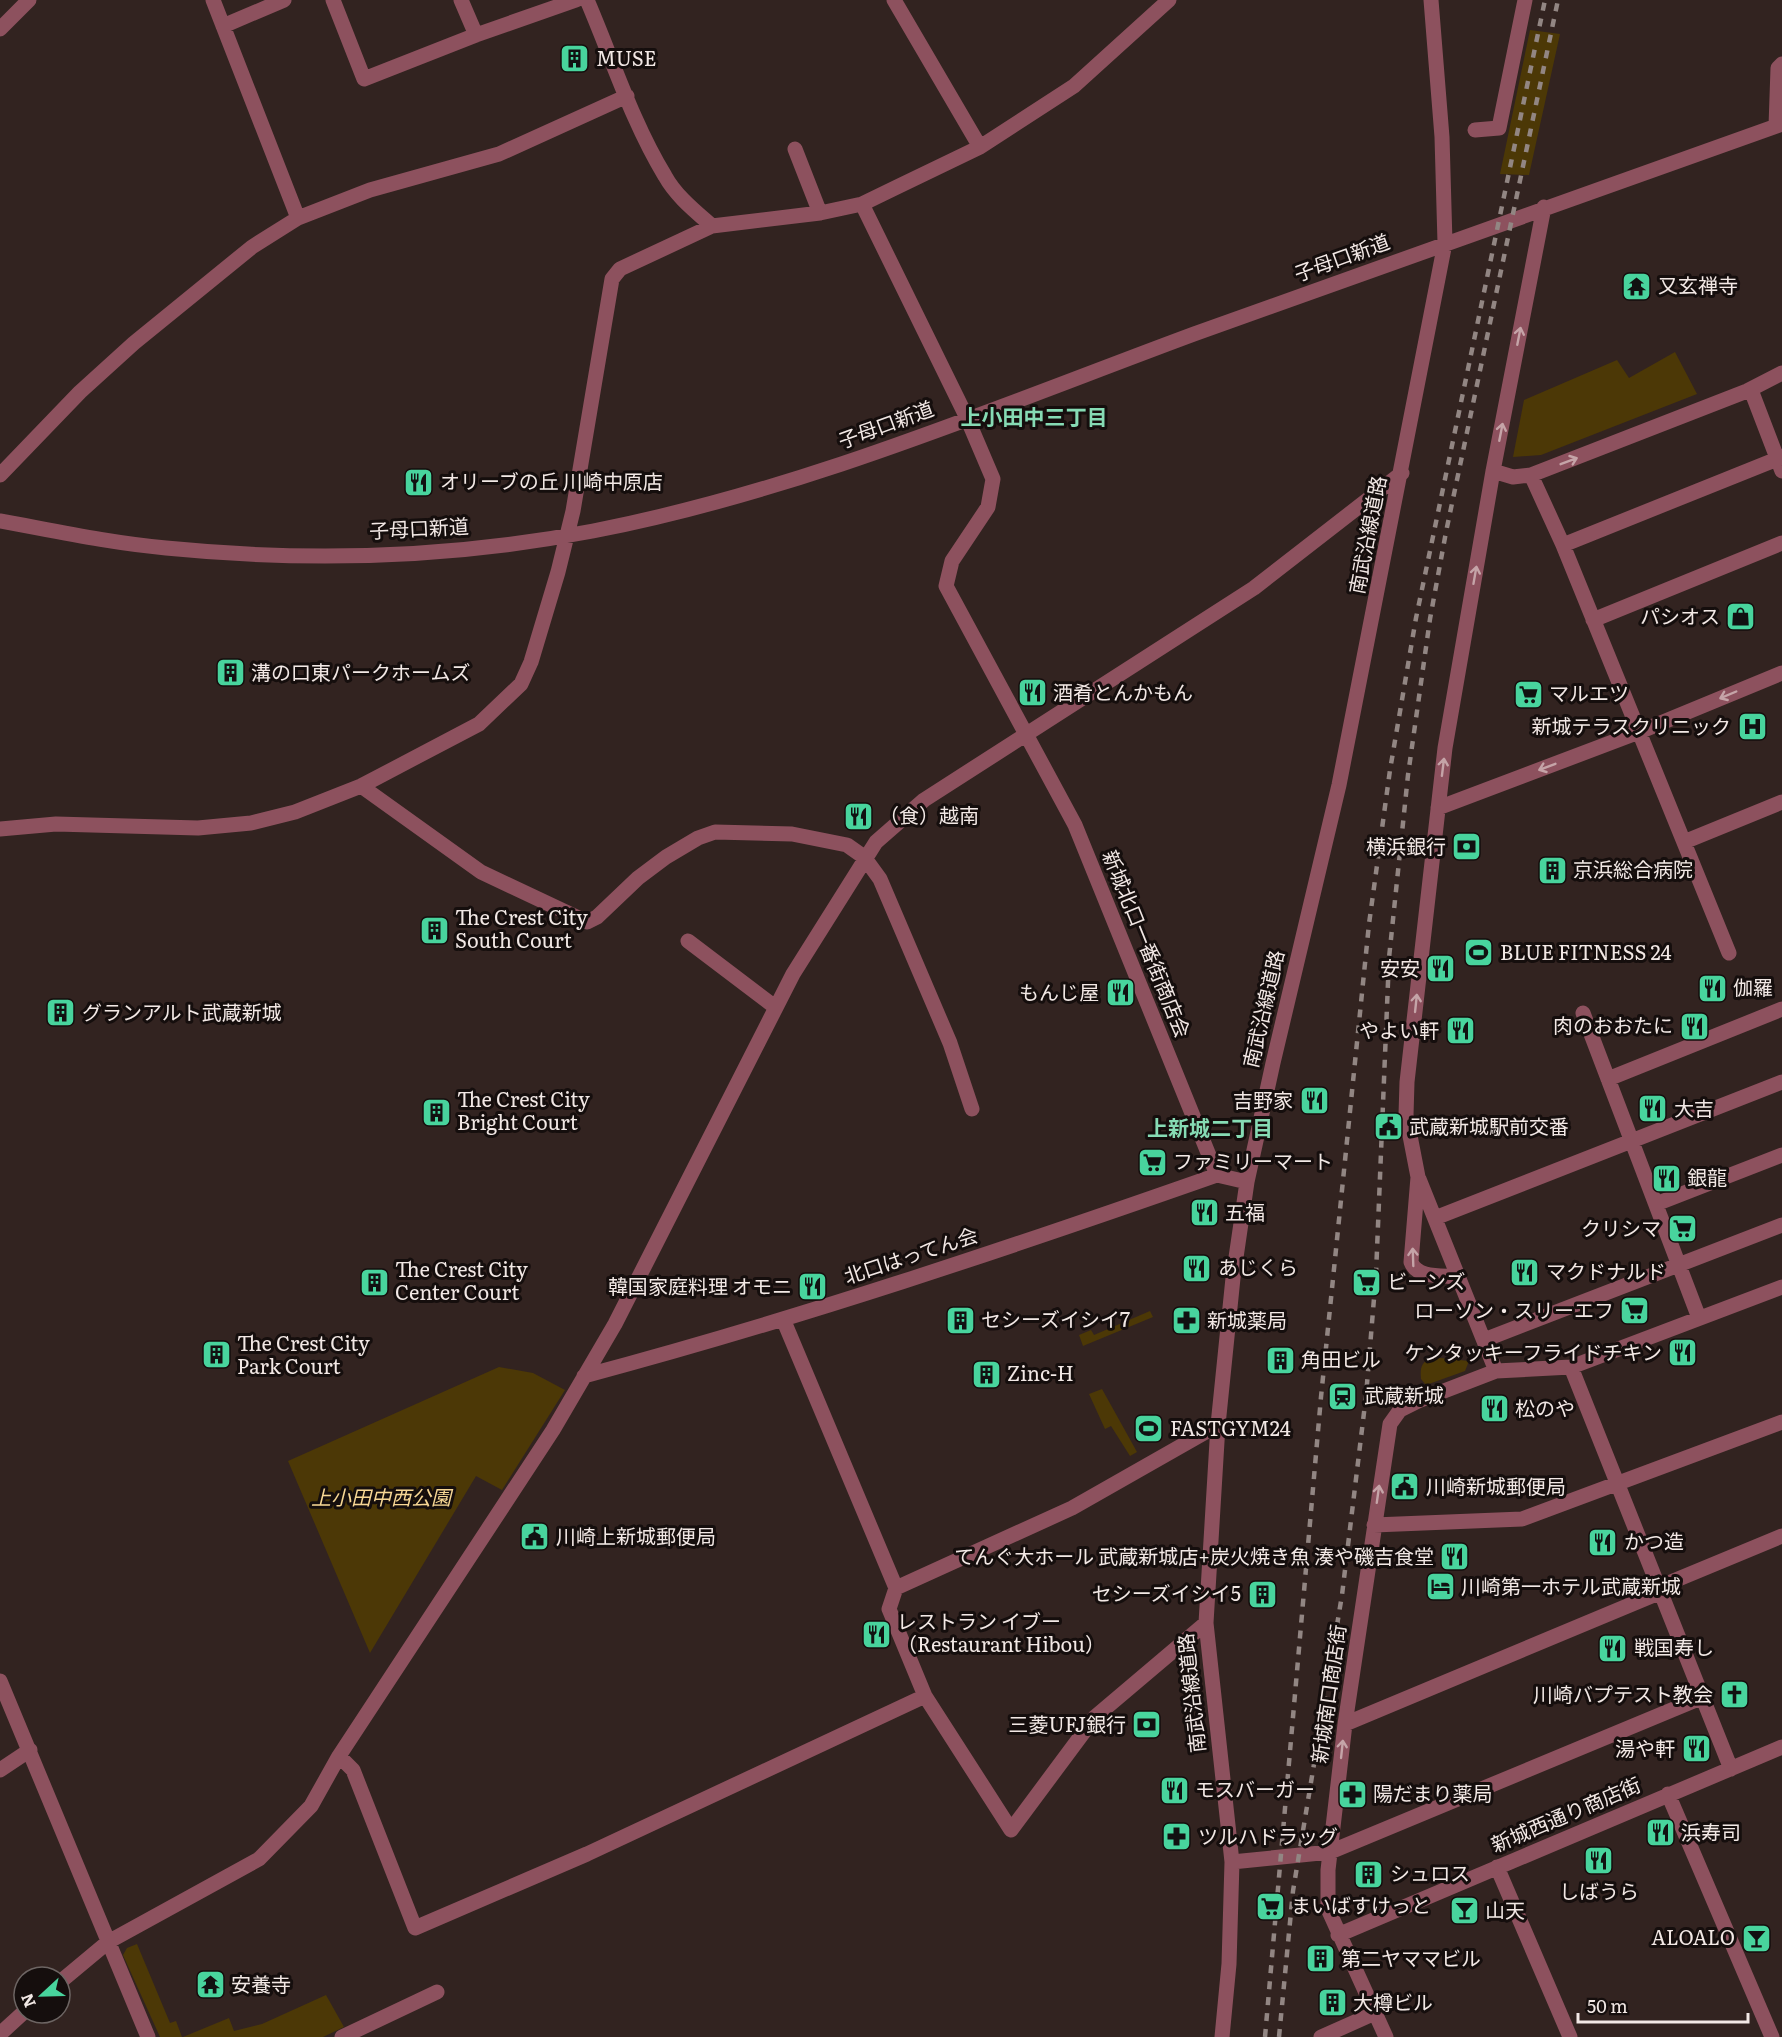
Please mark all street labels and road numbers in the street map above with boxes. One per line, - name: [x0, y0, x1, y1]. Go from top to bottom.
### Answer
- street label: 子母口新道: [1289, 225, 1393, 287]
- street label: 子母口新道: [833, 392, 937, 454]
- street label: 南武沿線道路: [1340, 473, 1392, 596]
- street label: 子母口新道: [368, 509, 470, 545]
- street label: 新城北口一番街商店会: [1096, 845, 1199, 1042]
- street label: 南武沿線道路: [1234, 947, 1290, 1070]
- street label: 北口はってん会: [840, 1218, 981, 1290]
- street label: 新城南口商店街: [1302, 1622, 1352, 1765]
- street label: 南武沿線道路: [1169, 1632, 1211, 1754]
- street label: 新城西通り商店街: [1486, 1768, 1645, 1858]

